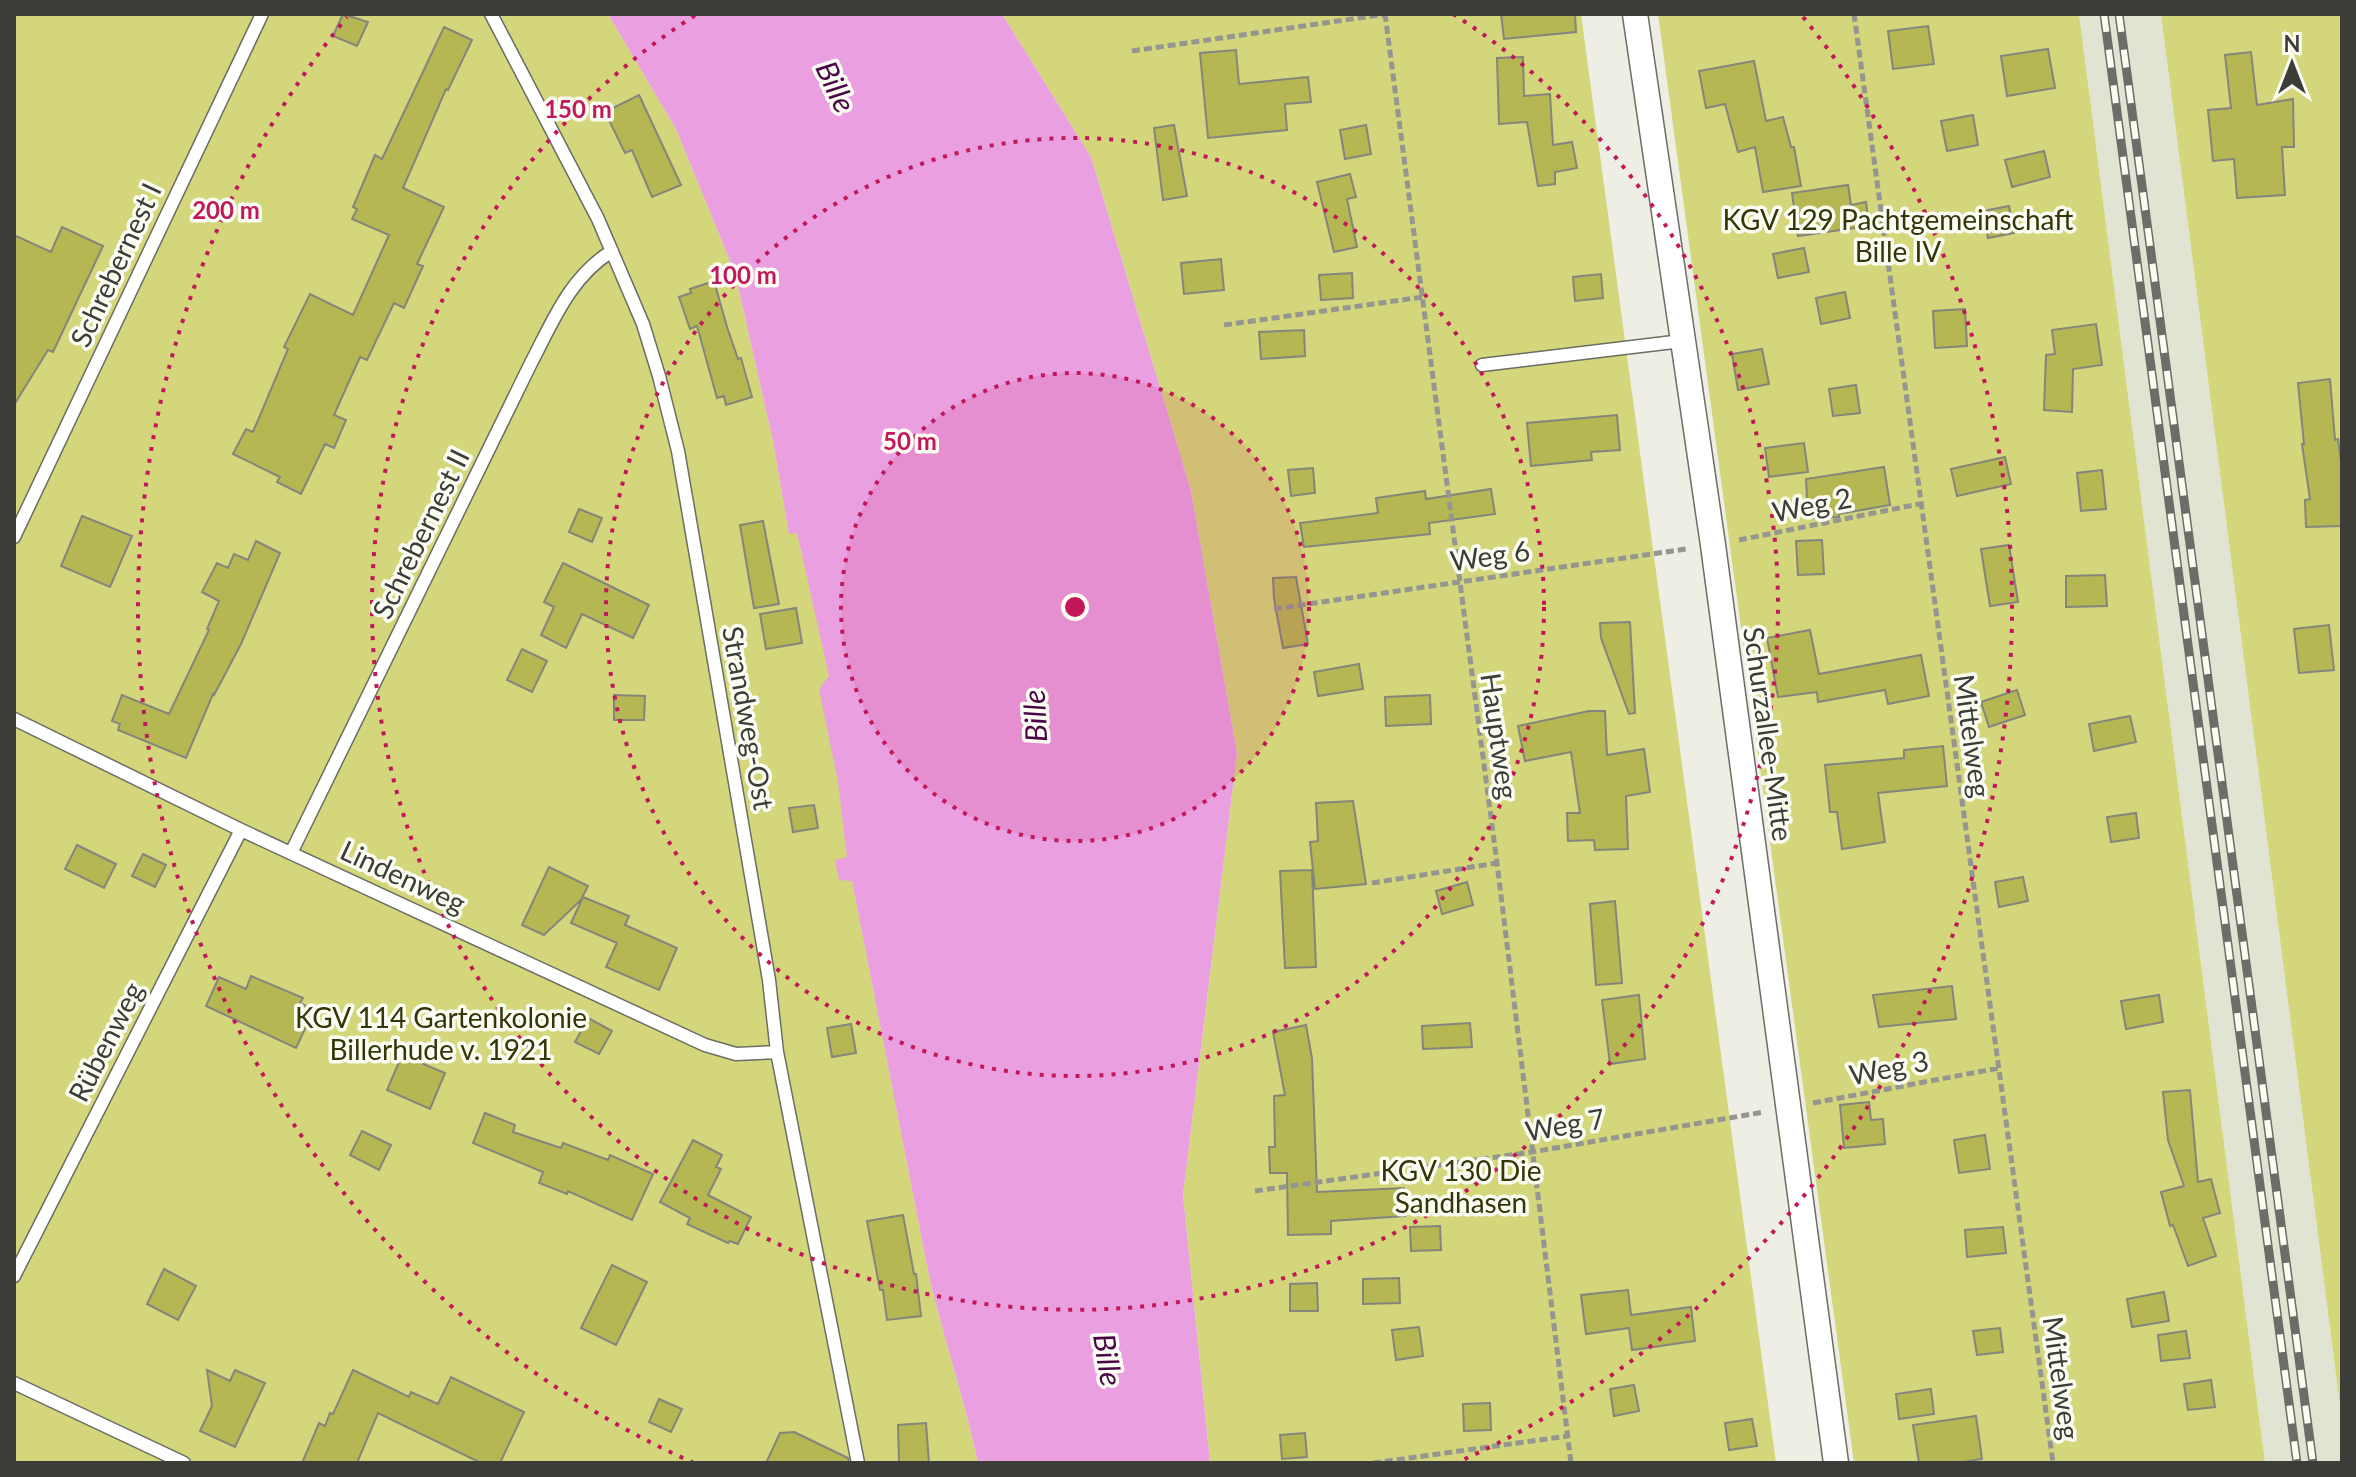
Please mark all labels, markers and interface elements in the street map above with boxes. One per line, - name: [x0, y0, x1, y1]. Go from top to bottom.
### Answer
- north arrow: [2252, 24, 2332, 104]
- text: N: [2284, 30, 2300, 57]
- water label: Bille: [809, 55, 864, 118]
- text: 150 m: [544, 94, 612, 123]
- street label: Schrebernest I: [62, 177, 168, 352]
- text: 200 m: [192, 195, 260, 224]
- park label: KGV 129 Pachtgemeinschaft Bille IV: [1723, 202, 2073, 268]
- text: 100 m: [709, 260, 777, 289]
- text: 50 m: [883, 426, 937, 455]
- street label: Schrebernest II: [364, 443, 476, 624]
- street label: Weg 2: [1769, 480, 1854, 528]
- street label: Weg 6: [1448, 533, 1532, 577]
- centre of rings: [1061, 593, 1089, 621]
- street label: Strandweg-Ost: [716, 623, 782, 812]
- street label: Schurzallee-Mitte: [1737, 625, 1801, 843]
- street label: Hauptweg: [1474, 671, 1526, 801]
- street label: Mittelweg: [1948, 672, 1998, 800]
- water label: Bille: [1015, 689, 1053, 743]
- street label: Lindenweg: [336, 832, 471, 920]
- street label: Rübenweg: [61, 976, 150, 1107]
- park label: KGV 114 Gartenkolonie Billerhude v. 1921: [295, 1000, 587, 1066]
- street label: Weg 3: [1846, 1043, 1931, 1091]
- street label: Weg 7: [1522, 1100, 1607, 1148]
- park label: KGV 130 Die Sandhasen: [1381, 1153, 1541, 1219]
- street label: Mittelweg: [2037, 1314, 2087, 1442]
- water label: Bille: [1087, 1331, 1131, 1388]

